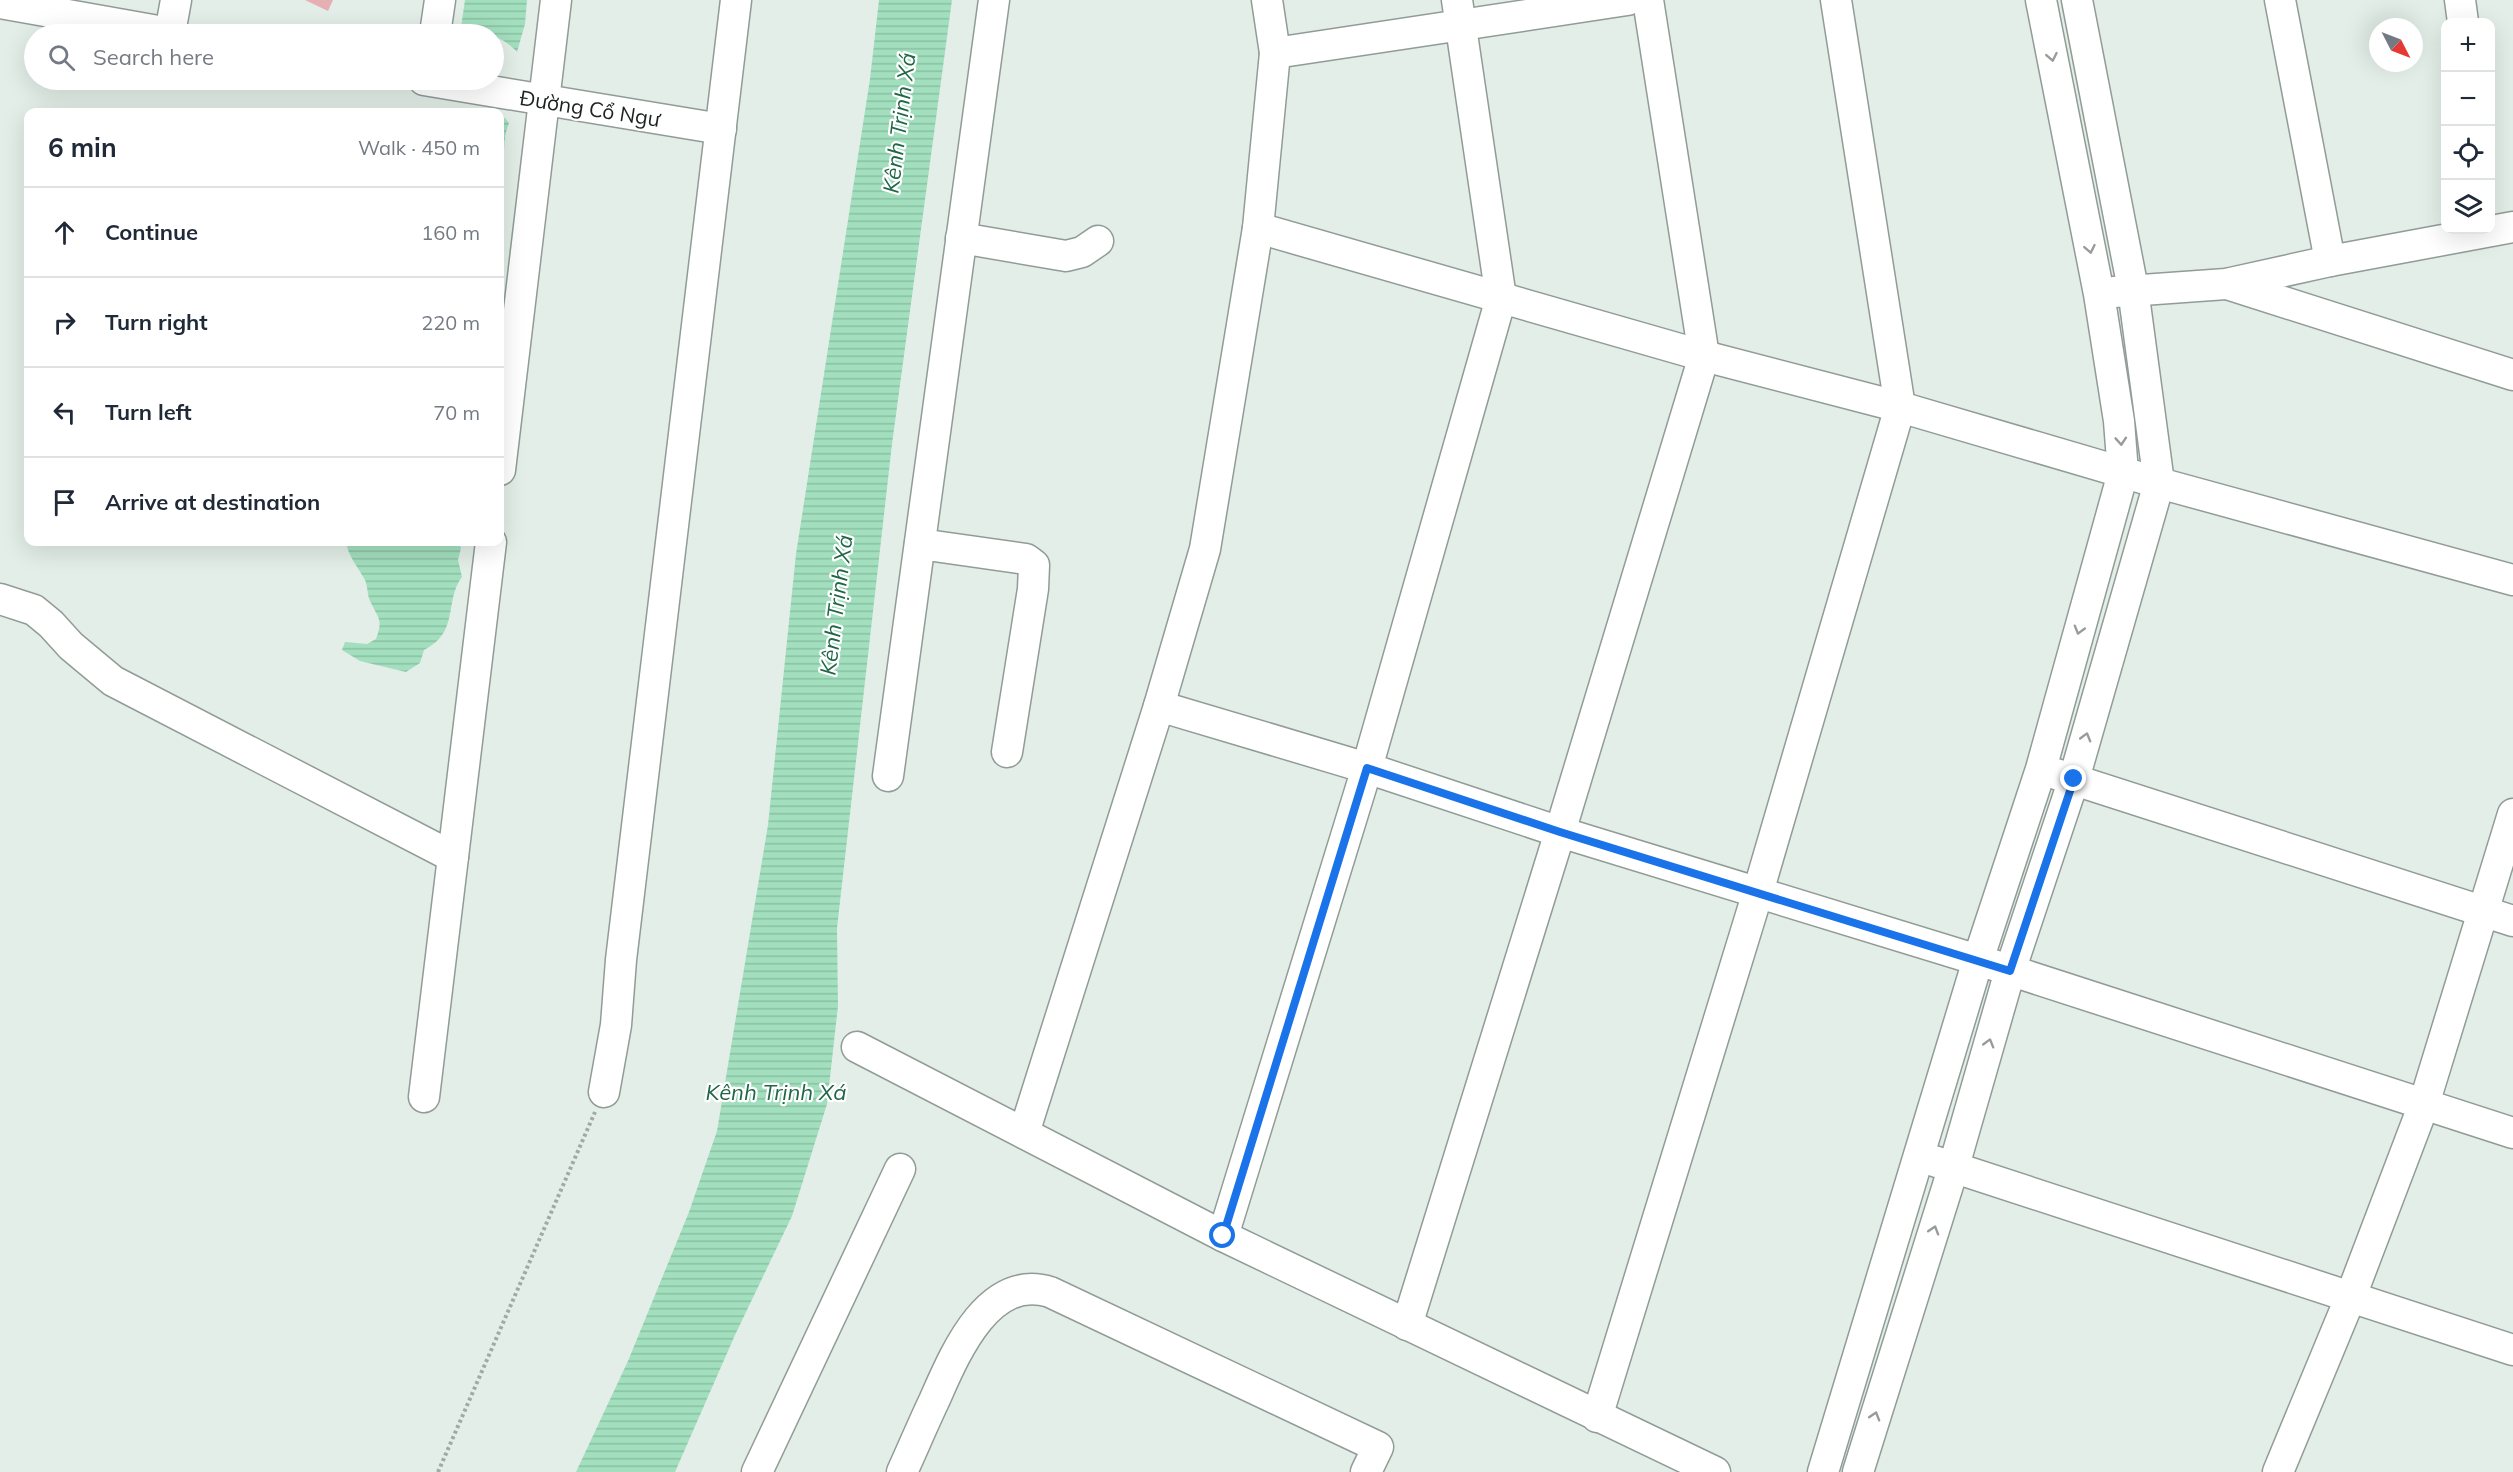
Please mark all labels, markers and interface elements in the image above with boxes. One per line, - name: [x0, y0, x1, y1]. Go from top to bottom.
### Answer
- north arrow: [2369, 18, 2423, 72]
- map controls: [2441, 18, 2495, 234]
- button: +: [2441, 18, 2495, 72]
- search box: [24, 24, 504, 90]
- icon: search: [45, 41, 78, 74]
- text: Search here: [93, 43, 214, 71]
- water label: Kênh Trịnh Xá: [877, 51, 921, 195]
- one-way arrow: [2045, 52, 2058, 62]
- button: −: [2441, 72, 2495, 126]
- street label: Đường Cổ Ngư: [518, 84, 663, 132]
- button: locate: [2441, 126, 2495, 180]
- text: 6 min: [48, 131, 117, 164]
- text: Walk · 450 m: [358, 135, 480, 160]
- button: layers: [2441, 180, 2495, 234]
- icon: ahead: [48, 216, 81, 249]
- text: Continue: [105, 218, 198, 246]
- text: 160 m: [421, 220, 480, 245]
- one-way arrow: [2083, 243, 2096, 253]
- icon: right: [48, 306, 81, 339]
- text: Turn right: [105, 308, 208, 336]
- text: 220 m: [421, 310, 480, 335]
- icon: left: [48, 396, 81, 429]
- text: Turn left: [105, 398, 192, 426]
- text: 70 m: [433, 400, 480, 425]
- one-way arrow: [2114, 437, 2127, 446]
- icon: arrive: [48, 486, 81, 519]
- text: Arrive at destination: [105, 488, 320, 516]
- water label: Kênh Trịnh Xá: [814, 533, 858, 677]
- one-way arrow: [2074, 625, 2087, 635]
- one-way arrow: [2079, 732, 2091, 743]
- route end: [2060, 765, 2086, 791]
- one-way arrow: [1982, 1038, 1994, 1049]
- water label: Kênh Trịnh Xá: [705, 1078, 847, 1106]
- route start: [1209, 1222, 1235, 1248]
- one-way arrow: [1926, 1225, 1939, 1236]
- one-way arrow: [1868, 1411, 1880, 1422]

